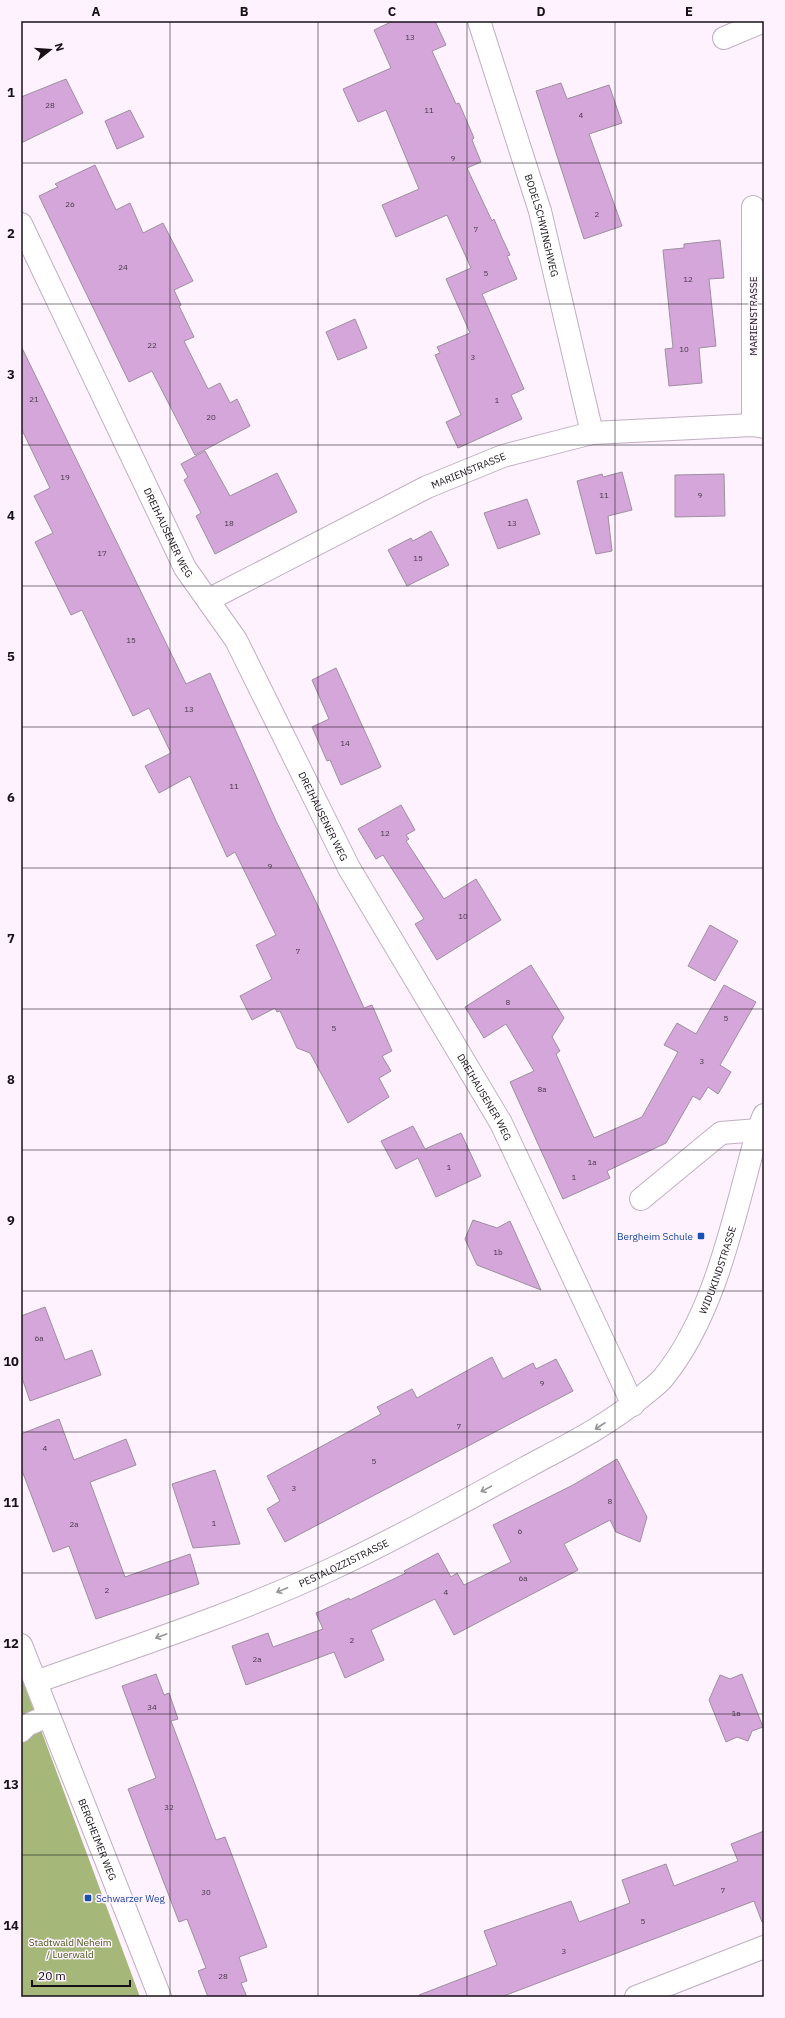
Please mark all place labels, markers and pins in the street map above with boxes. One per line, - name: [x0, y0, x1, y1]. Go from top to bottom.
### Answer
- place label: Bergheim Schule: [617, 1230, 693, 1243]
- marker: Bergheim Schule: [696, 1231, 706, 1241]
- place label: Schwarzer Weg: [96, 1892, 165, 1905]
- marker: Schwarzer Weg: [83, 1893, 93, 1903]

